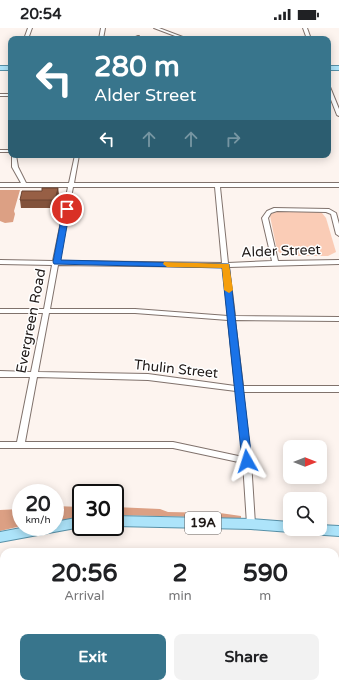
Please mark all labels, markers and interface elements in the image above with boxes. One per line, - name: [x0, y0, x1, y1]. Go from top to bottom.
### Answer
- text: 20:54: [20, 5, 62, 23]
- text: 280 m: [94, 50, 180, 84]
- icon: left: [28, 52, 80, 104]
- text: Alder Street: [94, 84, 196, 106]
- icon: left: [96, 128, 118, 150]
- icon: ahead: [138, 128, 160, 150]
- icon: ahead: [180, 128, 202, 150]
- icon: right: [222, 128, 244, 150]
- pin: [50, 192, 84, 226]
- icon: arrive: [56, 198, 78, 220]
- street label: Alder Street: [241, 241, 322, 261]
- street label: Evergreen Road: [13, 267, 49, 375]
- street label: Thulin Street: [133, 356, 220, 382]
- position arrow: [226, 440, 268, 482]
- north arrow: [283, 440, 327, 484]
- map controls: [283, 440, 327, 536]
- speed limit sign: 30: [72, 484, 124, 536]
- button: search: [283, 492, 327, 536]
- text: 20: [25, 493, 51, 517]
- road number: 19A: [185, 512, 221, 534]
- text: km/h: [25, 514, 51, 526]
- text: 20:56: [51, 559, 118, 588]
- text: 2: [173, 559, 188, 588]
- text: 590: [243, 559, 288, 588]
- text: Arrival: [64, 588, 104, 604]
- text: min: [169, 588, 192, 604]
- text: m: [259, 588, 271, 604]
- button: Exit: [20, 634, 166, 680]
- button: Share: [174, 634, 319, 680]

